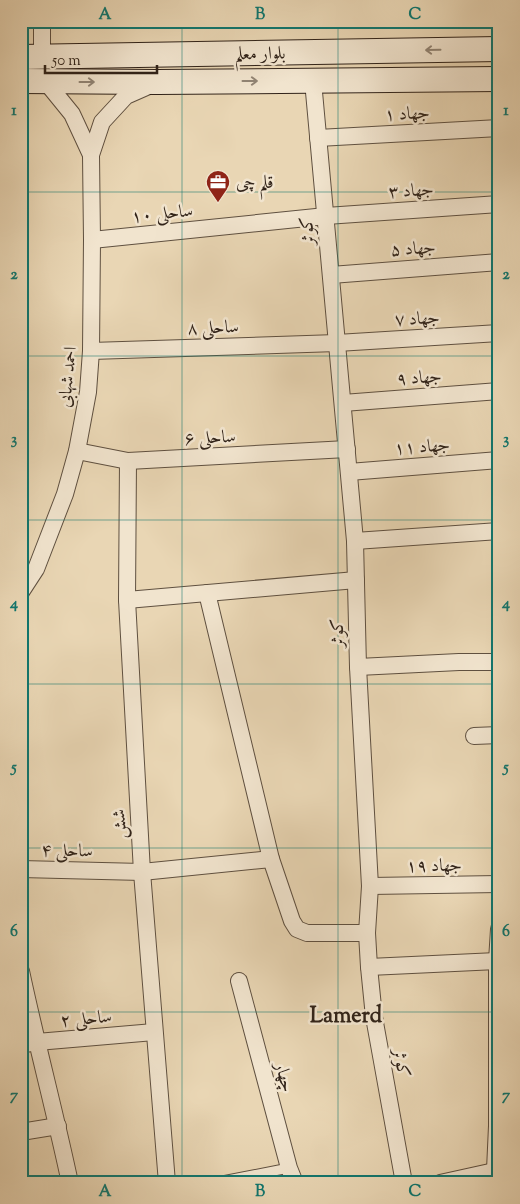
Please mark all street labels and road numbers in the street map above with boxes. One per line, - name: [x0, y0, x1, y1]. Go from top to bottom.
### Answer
- street label: بلوار معلم: [234, 42, 286, 71]
- street label: جهاد ۱: [384, 101, 430, 129]
- street label: جهاد ۳: [388, 177, 435, 207]
- street label: ساحلی ۱۰: [130, 199, 194, 231]
- street label: کوثر: [295, 215, 323, 248]
- street label: جهاد ۵: [390, 235, 437, 265]
- street label: جهاد ۷: [394, 306, 440, 334]
- street label: ساحلی ۸: [187, 315, 239, 343]
- street label: احمد شهابی: [53, 345, 85, 409]
- street label: جهاد ۹: [396, 364, 443, 394]
- street label: ساحلی ۶: [184, 425, 237, 453]
- street label: جهاد ۱۱: [393, 433, 451, 463]
- street label: کوثر: [326, 618, 352, 650]
- street label: شش: [107, 808, 135, 839]
- street label: ساحلی ۴: [41, 839, 93, 865]
- street label: جهاد ۱۹: [406, 854, 462, 880]
- street label: ساحلی ۲: [59, 1005, 113, 1035]
- street label: کوثر: [384, 1045, 415, 1080]
- street label: چهار: [266, 1058, 300, 1095]

